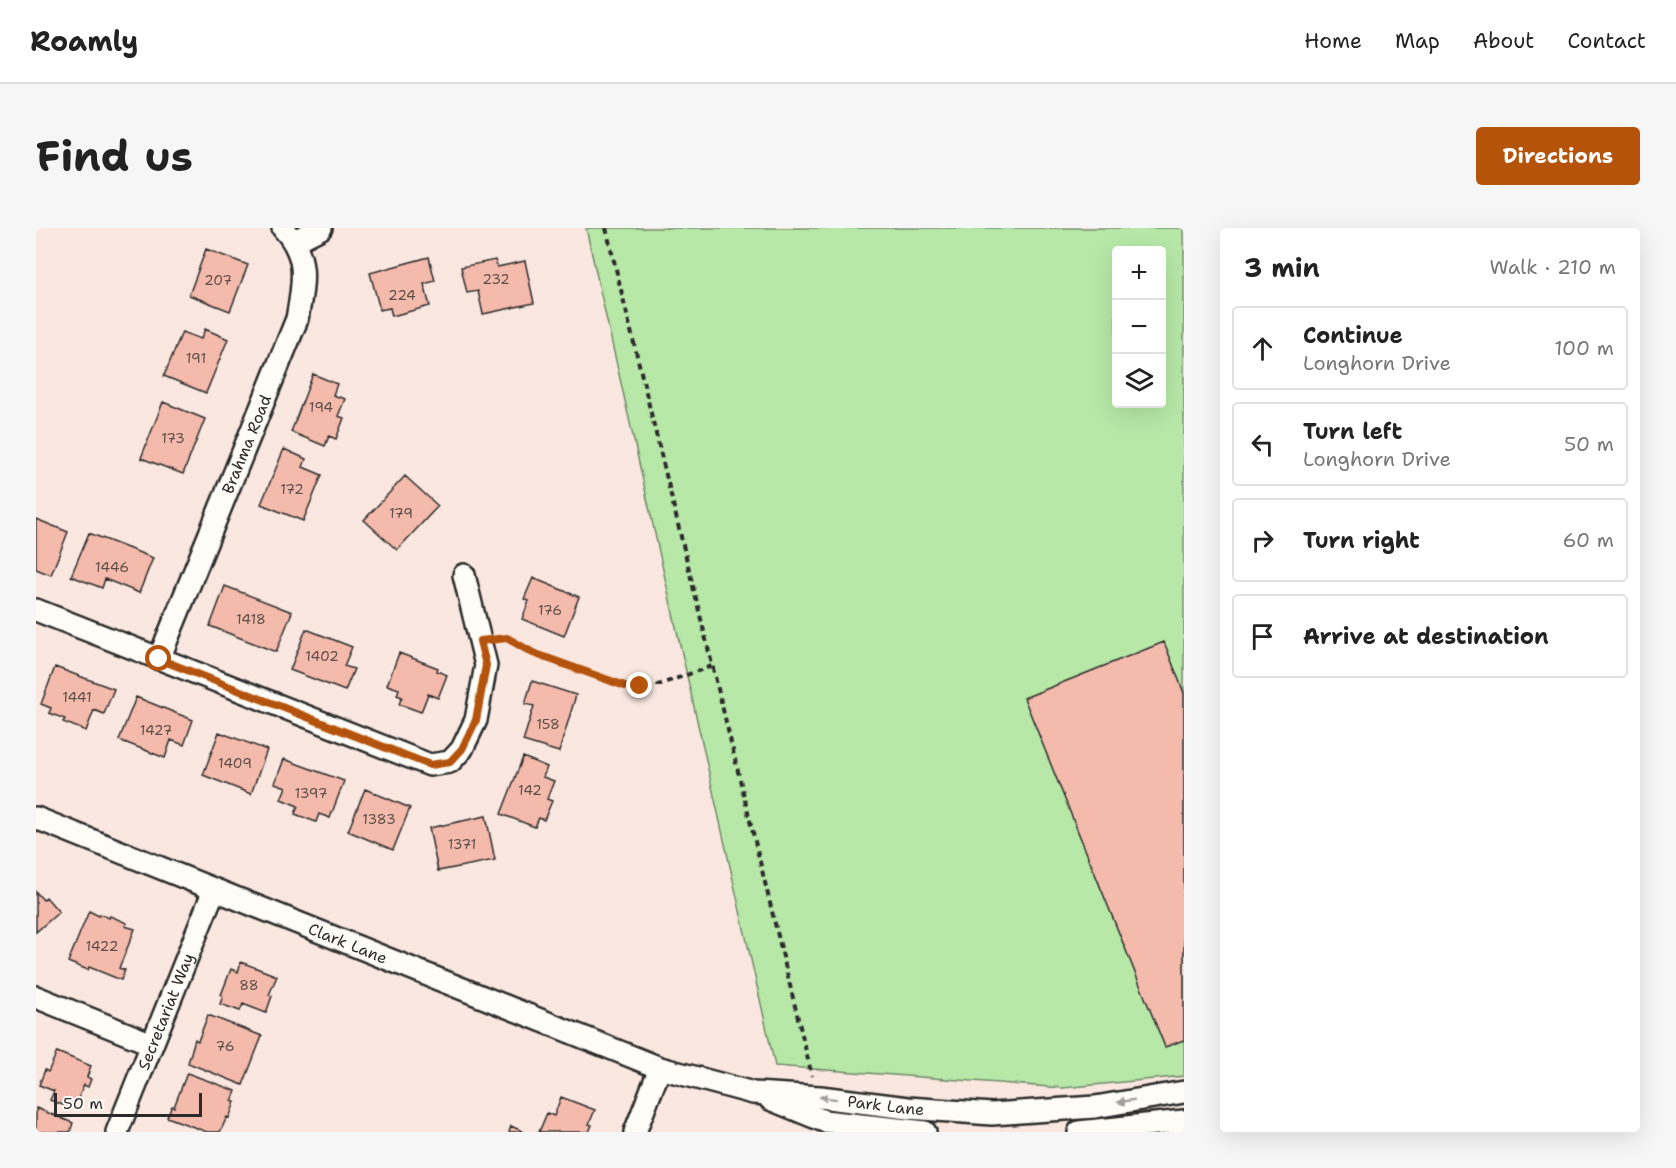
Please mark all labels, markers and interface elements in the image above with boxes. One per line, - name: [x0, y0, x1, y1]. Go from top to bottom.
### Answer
- text: Roamly: [30, 22, 138, 60]
- text: Home: [1304, 27, 1362, 55]
- text: Map: [1395, 27, 1440, 55]
- text: About: [1473, 27, 1534, 55]
- text: Contact: [1567, 27, 1646, 55]
- button: Directions: [1476, 127, 1640, 185]
- text: Find us: [36, 128, 193, 184]
- map controls: [1112, 246, 1166, 408]
- button: +: [1112, 246, 1166, 300]
- text: 3 min: [1244, 250, 1320, 285]
- text: Walk · 210 m: [1490, 254, 1616, 280]
- house number: 232: [482, 270, 510, 288]
- house number: 207: [204, 271, 232, 289]
- house number: 224: [388, 286, 416, 304]
- button: −: [1112, 300, 1166, 354]
- text: Continue: [1303, 321, 1403, 350]
- icon: ahead: [1246, 332, 1279, 365]
- text: 100 m: [1554, 335, 1614, 361]
- house number: 191: [186, 349, 206, 367]
- text: Longhorn Drive: [1303, 350, 1451, 376]
- button: layers: [1112, 354, 1166, 408]
- street label: Brahma Road: [217, 391, 276, 497]
- house number: 194: [309, 398, 333, 416]
- text: Turn left: [1303, 417, 1402, 446]
- icon: left: [1246, 428, 1279, 461]
- house number: 173: [161, 429, 185, 447]
- text: 50 m: [1564, 431, 1614, 457]
- text: Longhorn Drive: [1303, 446, 1451, 472]
- house number: 172: [280, 480, 304, 498]
- house number: 179: [389, 504, 413, 522]
- icon: right: [1246, 524, 1279, 557]
- text: Turn right: [1303, 526, 1420, 555]
- text: 60 m: [1562, 527, 1614, 553]
- house number: 1446: [95, 558, 129, 576]
- house number: 176: [538, 601, 562, 619]
- house number: 1418: [236, 610, 266, 628]
- icon: arrive: [1246, 620, 1279, 653]
- text: Arrive at destination: [1303, 622, 1549, 651]
- route start: [145, 645, 171, 671]
- house number: 1402: [305, 647, 339, 665]
- route end: [626, 672, 652, 698]
- house number: 1441: [62, 688, 92, 706]
- house number: 158: [536, 715, 560, 733]
- house number: 1427: [140, 721, 172, 739]
- house number: 1409: [218, 754, 252, 772]
- house number: 142: [518, 781, 542, 799]
- house number: 1397: [294, 784, 328, 802]
- house number: 1383: [362, 810, 396, 828]
- house number: 1371: [448, 835, 476, 853]
- street label: Clark Lane: [305, 918, 390, 968]
- house number: 1422: [86, 937, 118, 955]
- street label: Secretariat Way: [132, 950, 198, 1073]
- house number: 88: [239, 976, 259, 994]
- house number: 76: [215, 1037, 235, 1055]
- scale bar: [54, 1090, 202, 1118]
- street label: Park Lane: [846, 1090, 925, 1120]
- text: 50 m: [63, 1093, 103, 1114]
- one-way arrow: [818, 1093, 837, 1102]
- one-way arrow: [1117, 1097, 1136, 1106]

